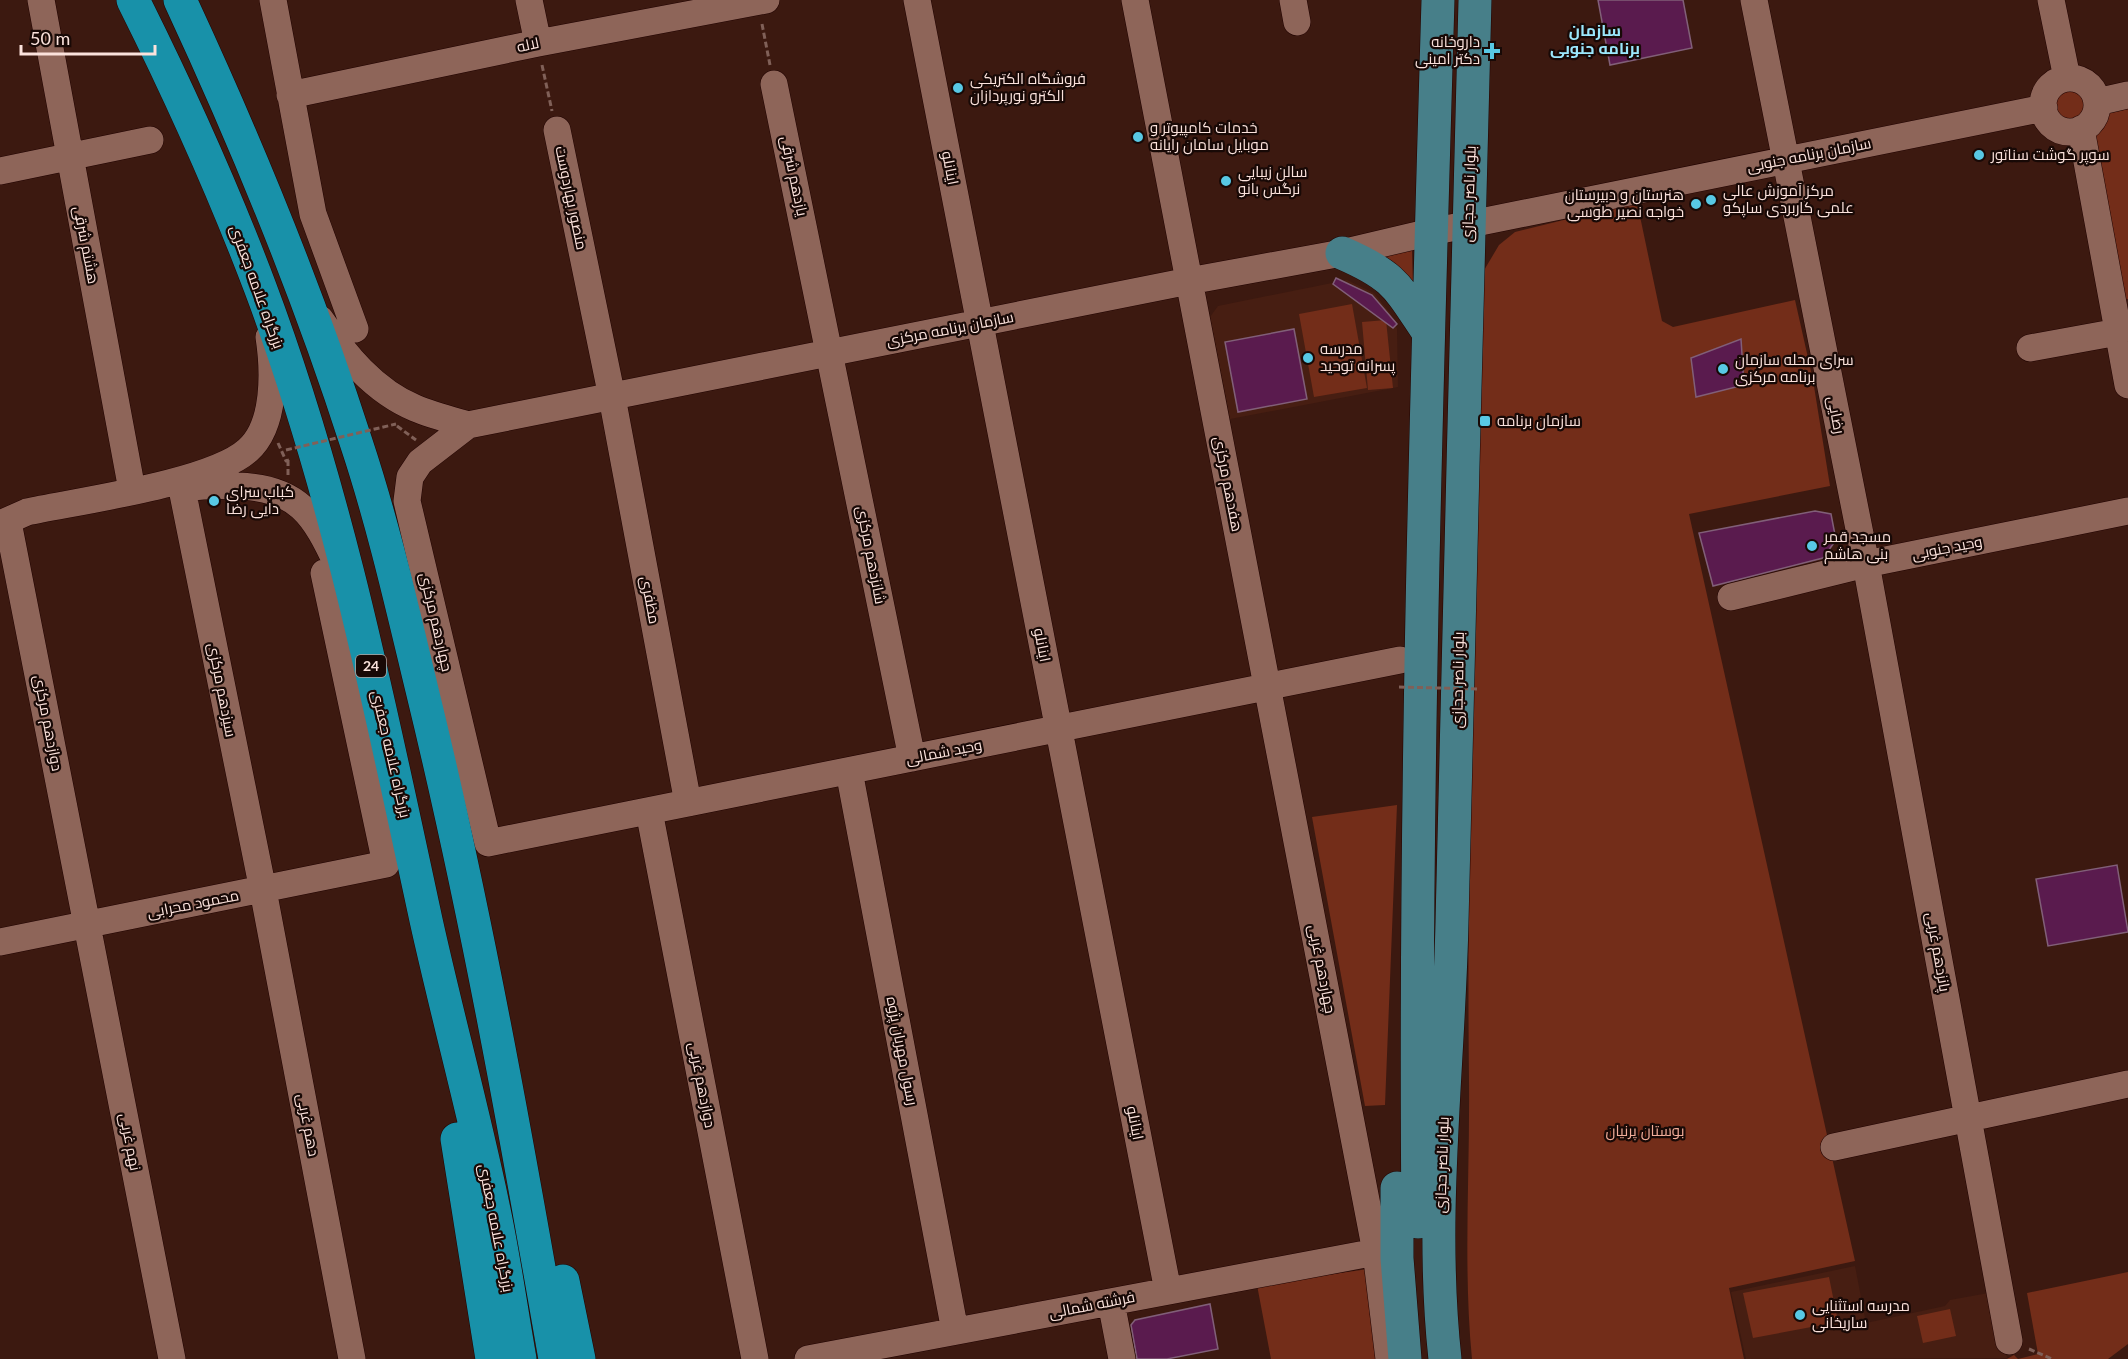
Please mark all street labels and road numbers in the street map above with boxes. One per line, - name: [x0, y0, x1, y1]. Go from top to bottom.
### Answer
- street label: لاله: [515, 33, 541, 55]
- street label: سازمان برنامه جنوبی: [1745, 133, 1873, 177]
- street label: یازدهم شرقی: [776, 134, 812, 218]
- street label: منصور بهاردوست: [550, 144, 592, 252]
- street label: بلوار ناصر حجازی: [1457, 145, 1481, 243]
- street label: اینانلو: [938, 149, 963, 186]
- street label: هشتم شرقی: [69, 204, 103, 286]
- street label: بزرگراه علامه جعفری: [225, 222, 289, 352]
- street label: سازمان برنامه مرکزی: [885, 307, 1015, 351]
- street label: رضایی: [1823, 394, 1849, 436]
- street label: هفدهم مرکزی: [1209, 435, 1247, 533]
- street label: شانزدهم مرکزی: [852, 504, 890, 606]
- street label: وحید جنوبی: [1910, 531, 1984, 565]
- street label: چهاردهم مرکزی: [415, 571, 457, 673]
- street label: مظفری: [636, 574, 664, 626]
- street label: اینانلو: [1030, 626, 1055, 663]
- street label: بلوار ناصر حجازی: [1447, 631, 1469, 729]
- street label: سیزدهم مرکزی: [203, 641, 241, 739]
- road number: 24: [356, 655, 386, 677]
- street label: دوازدهم مرکزی: [29, 673, 67, 773]
- street label: بزرگراه علامه جعفری: [367, 688, 415, 820]
- street label: وحید شمالی: [904, 735, 984, 769]
- street label: محمود محرابی: [145, 885, 241, 923]
- street label: پانزدهم غربی: [1921, 911, 1955, 993]
- street label: چهاردهم غربی: [1304, 923, 1340, 1015]
- street label: رسول مهربان پژوه: [882, 995, 922, 1107]
- street label: دوازدهم غربی: [684, 1040, 720, 1130]
- street label: دهم غربی: [292, 1092, 324, 1158]
- street label: اینانلو: [1123, 1104, 1148, 1141]
- street label: نهم غربی: [115, 1111, 145, 1173]
- street label: بلوار ناصر حجازی: [1430, 1116, 1454, 1214]
- street label: بزرگراه علامه جعفری: [474, 1162, 518, 1294]
- street label: فرشته شمالی: [1047, 1287, 1137, 1323]

